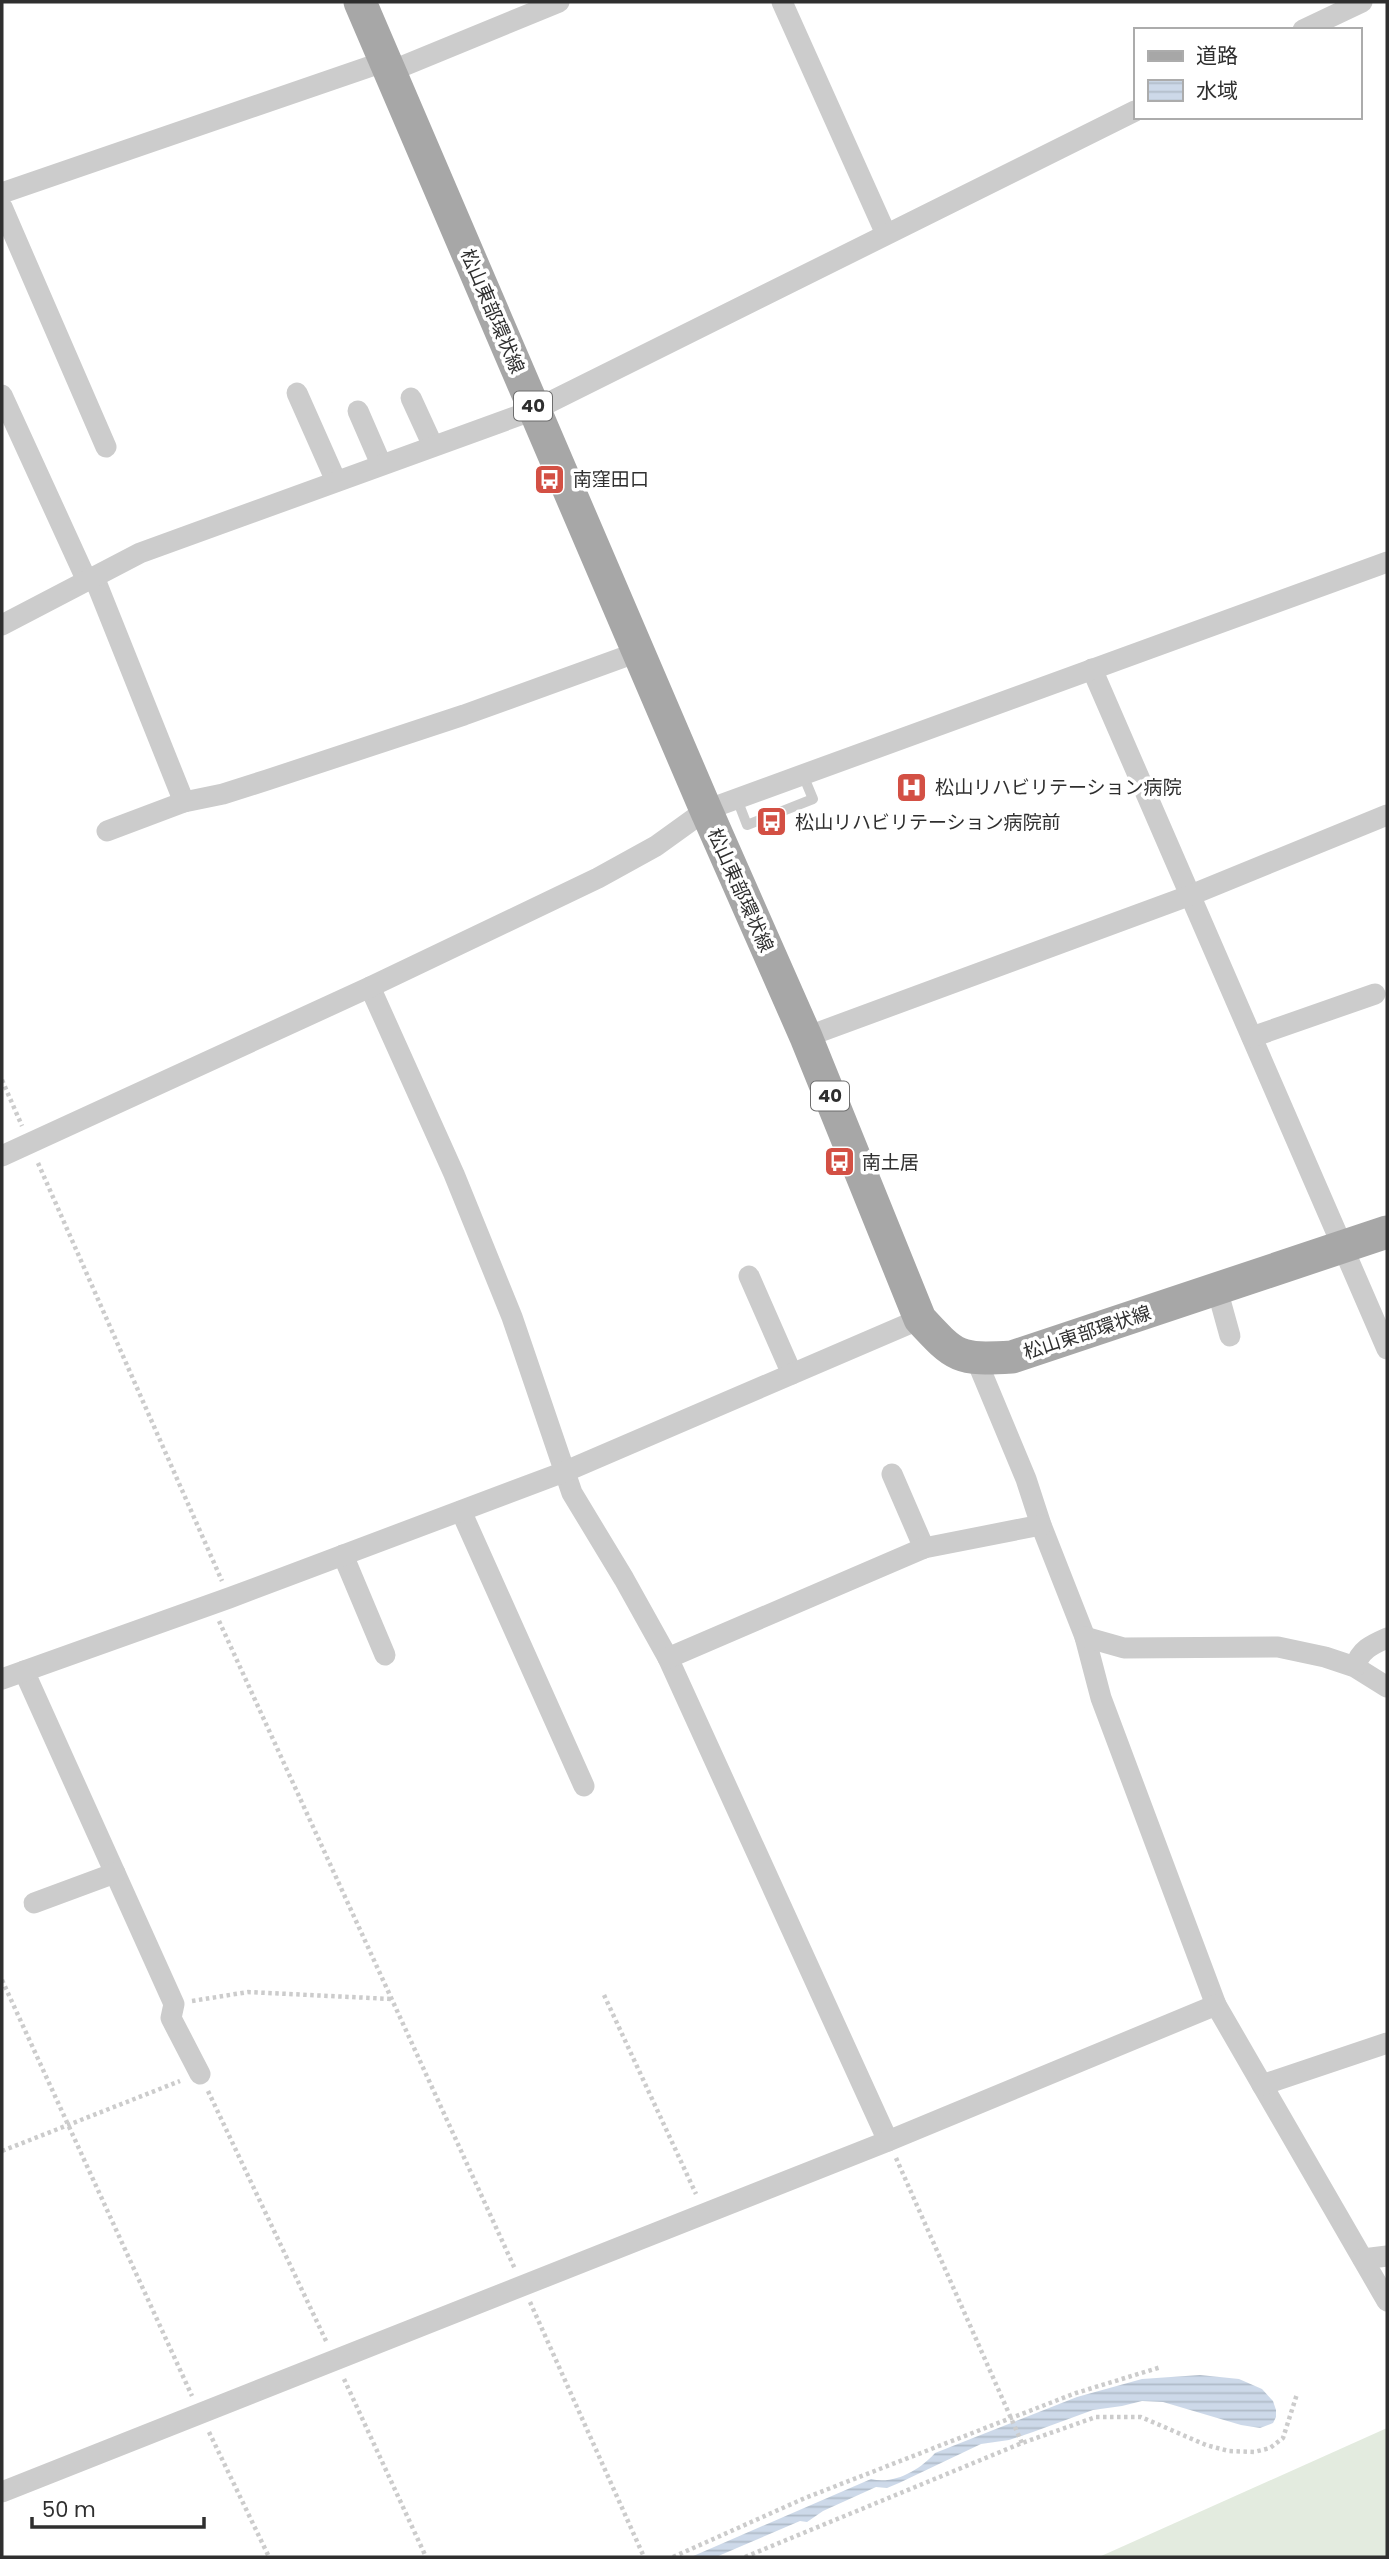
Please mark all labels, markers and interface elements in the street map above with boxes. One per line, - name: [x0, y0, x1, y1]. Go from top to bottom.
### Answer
- legend: [1134, 28, 1361, 119]
- text: 道路: [1196, 41, 1238, 70]
- text: 水域: [1196, 76, 1238, 105]
- street label: 松山東部環状線: [454, 245, 531, 378]
- road number: 40: [514, 392, 552, 420]
- bus stop icon: 南窪田口: [533, 462, 567, 496]
- place label: 南窪田口: [573, 466, 649, 493]
- hospital icon: 松山リハビリテーション病院: [895, 770, 929, 804]
- place label: 松山リハビリテーション病院: [935, 774, 1182, 801]
- bus stop icon: 松山リハビリテーション病院前: [755, 805, 789, 839]
- place label: 松山リハビリテーション病院前: [795, 809, 1061, 836]
- street label: 松山東部環状線: [701, 824, 780, 956]
- road number: 40: [811, 1082, 849, 1111]
- bus stop icon: 南土居: [822, 1145, 856, 1179]
- place label: 南土居: [862, 1149, 919, 1176]
- street label: 松山東部環状線: [1020, 1299, 1155, 1366]
- scale bar: [32, 2486, 203, 2530]
- text: 50 m: [42, 2495, 96, 2524]

